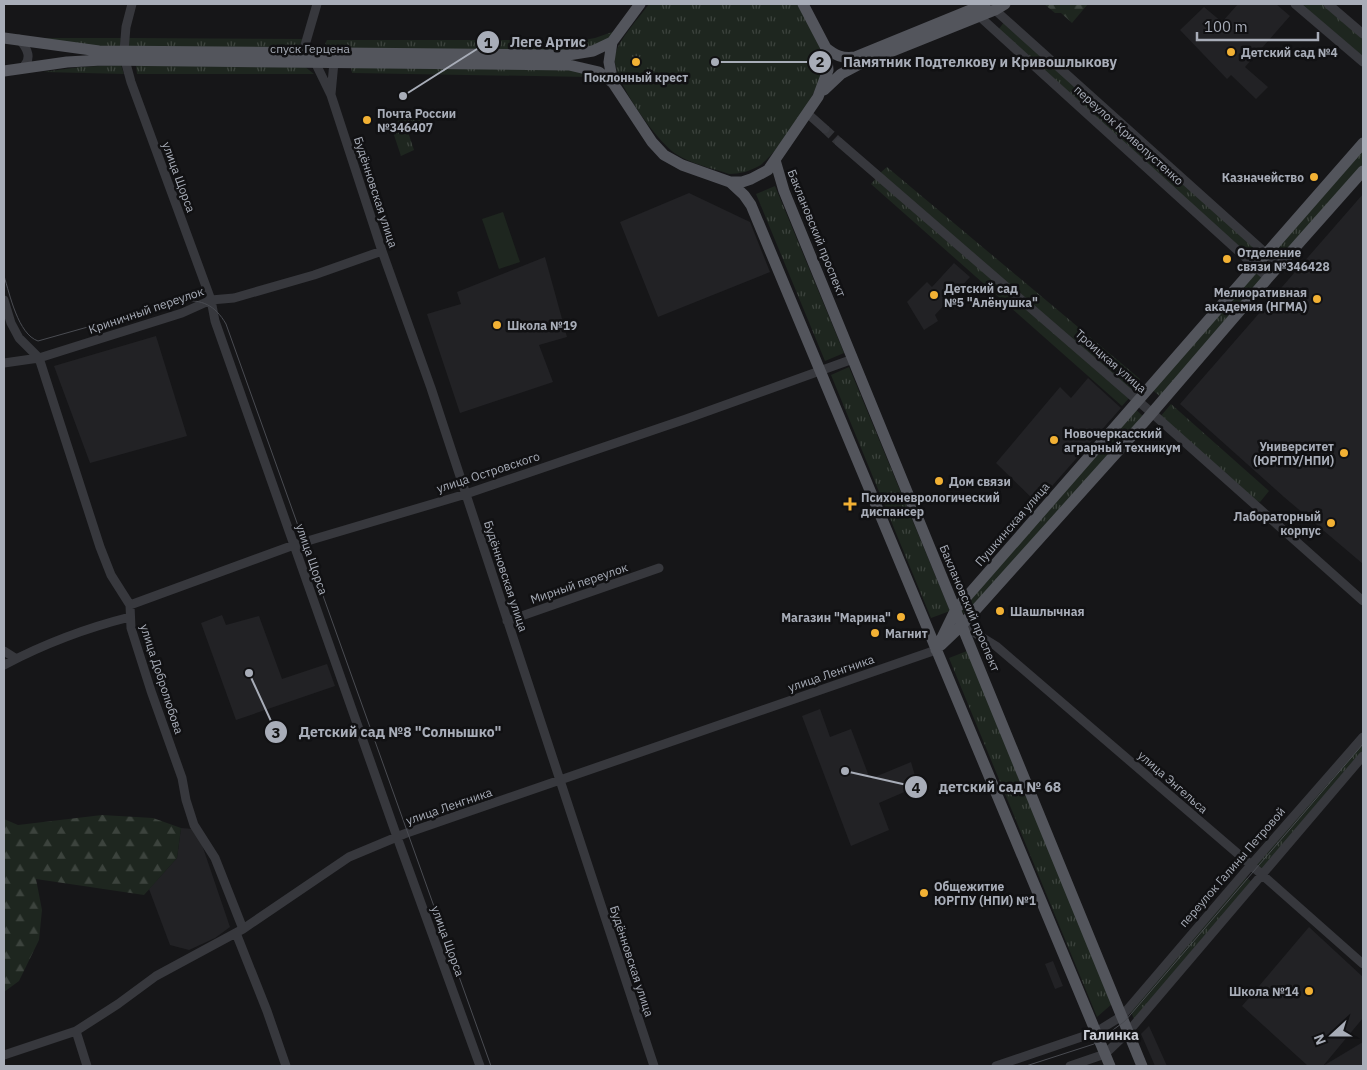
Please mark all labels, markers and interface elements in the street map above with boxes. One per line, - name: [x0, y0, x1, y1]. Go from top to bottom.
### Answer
- scale bar: [1197, 10, 1318, 42]
- text: 100 m: [1204, 17, 1248, 36]
- callout: Леге Артис: [475, 28, 596, 57]
- text: 1: [483, 33, 493, 52]
- text: Леге Артис: [510, 33, 586, 51]
- street label: спуск Герцена: [270, 41, 350, 56]
- place label: Детский сад №4: [1241, 45, 1338, 60]
- marker: Детский сад №4: [1225, 46, 1237, 58]
- callout: Памятник Подтелкову и Кривошлыкову: [808, 47, 1127, 76]
- text: 2: [815, 52, 825, 71]
- text: Памятник Подтелкову и Кривошлыкову: [843, 53, 1118, 71]
- marker: Поклонный крест: [630, 56, 642, 68]
- place label: Поклонный крест: [584, 70, 688, 85]
- street label: переулок Кривопустенко: [1071, 82, 1187, 188]
- place label: Почта России №346407: [377, 106, 456, 135]
- marker: Почта России №346407: [361, 114, 373, 126]
- street label: Будённовская улица: [351, 135, 401, 250]
- street label: улица Щорса: [159, 140, 199, 215]
- street label: Баклановский проспект: [785, 167, 850, 299]
- place label: Казначейство: [1222, 170, 1304, 185]
- marker: Казначейство: [1308, 171, 1320, 183]
- place label: Отделение связи №346428: [1237, 245, 1330, 274]
- marker: Отделение связи №346428: [1221, 253, 1233, 265]
- place label: Детский сад №5 "Алёнушка": [944, 281, 1038, 310]
- street label: Криничный переулок: [86, 283, 206, 337]
- place label: Мелиоративная академия (НГМА): [1205, 285, 1307, 314]
- marker: Детский сад №5 "Алёнушка": [928, 289, 940, 301]
- marker: Мелиоративная академия (НГМА): [1311, 293, 1323, 305]
- place label: Школа №19: [507, 318, 577, 333]
- marker: Школа №19: [491, 319, 503, 331]
- street label: Троицкая улица: [1072, 326, 1150, 396]
- place label: Новочеркасский аграрный техникум: [1064, 426, 1181, 455]
- marker: Новочеркасский аграрный техникум: [1048, 434, 1060, 446]
- place label: Университет (ЮРГПУ/НПИ): [1253, 439, 1334, 468]
- marker: Университет (ЮРГПУ/НПИ): [1338, 447, 1350, 459]
- street label: улица Островского: [435, 448, 542, 496]
- place label: Дом связи: [949, 474, 1011, 489]
- marker: Дом связи: [933, 475, 945, 487]
- street label: Пушкинская улица: [972, 479, 1053, 569]
- place label: Психоневрологический диспансер: [861, 490, 1000, 519]
- marker: Психоневрологический диспансер: [843, 497, 857, 511]
- place label: Лабораторный корпус: [1234, 509, 1321, 538]
- marker: Лабораторный корпус: [1325, 517, 1337, 529]
- street label: Будённовская улица: [481, 519, 531, 634]
- street label: улица Щорса: [293, 522, 331, 597]
- street label: Баклановский проспект: [936, 542, 1004, 674]
- street label: Мирный переулок: [528, 559, 630, 607]
- place label: Шашлычная: [1010, 604, 1085, 619]
- marker: Шашлычная: [994, 605, 1006, 617]
- place label: Магазин "Марина": [781, 610, 891, 625]
- marker: Магазин "Марина": [895, 611, 907, 623]
- street label: улица Добролюбова: [137, 622, 187, 736]
- place label: Магнит: [885, 626, 928, 641]
- marker: Магнит: [869, 627, 881, 639]
- street label: улица Ленгника: [786, 651, 877, 695]
- callout: Детский сад №8 "Солнышко": [263, 718, 511, 747]
- text: 3: [271, 723, 281, 742]
- text: Детский сад №8 "Солнышко": [299, 723, 501, 741]
- street label: улица Энгельса: [1135, 748, 1211, 817]
- callout: детский сад № 68: [904, 773, 1071, 802]
- text: 4: [911, 778, 921, 797]
- text: детский сад № 68: [939, 778, 1061, 796]
- street label: улица Ленгника: [404, 784, 495, 828]
- street label: переулок Галины Петровой: [1176, 804, 1288, 930]
- place label: Общежитие ЮРГПУ (НПИ) №1: [934, 879, 1036, 908]
- marker: Общежитие ЮРГПУ (НПИ) №1: [918, 887, 930, 899]
- street label: улица Щорса: [428, 904, 468, 979]
- street label: Будённовская улица: [607, 904, 657, 1019]
- place label: Школа №14: [1229, 984, 1299, 999]
- marker: Школа №14: [1303, 985, 1315, 997]
- north arrow: [1307, 1010, 1357, 1060]
- district label: Галинка: [1083, 1026, 1139, 1044]
- text: N: [1310, 1032, 1330, 1048]

